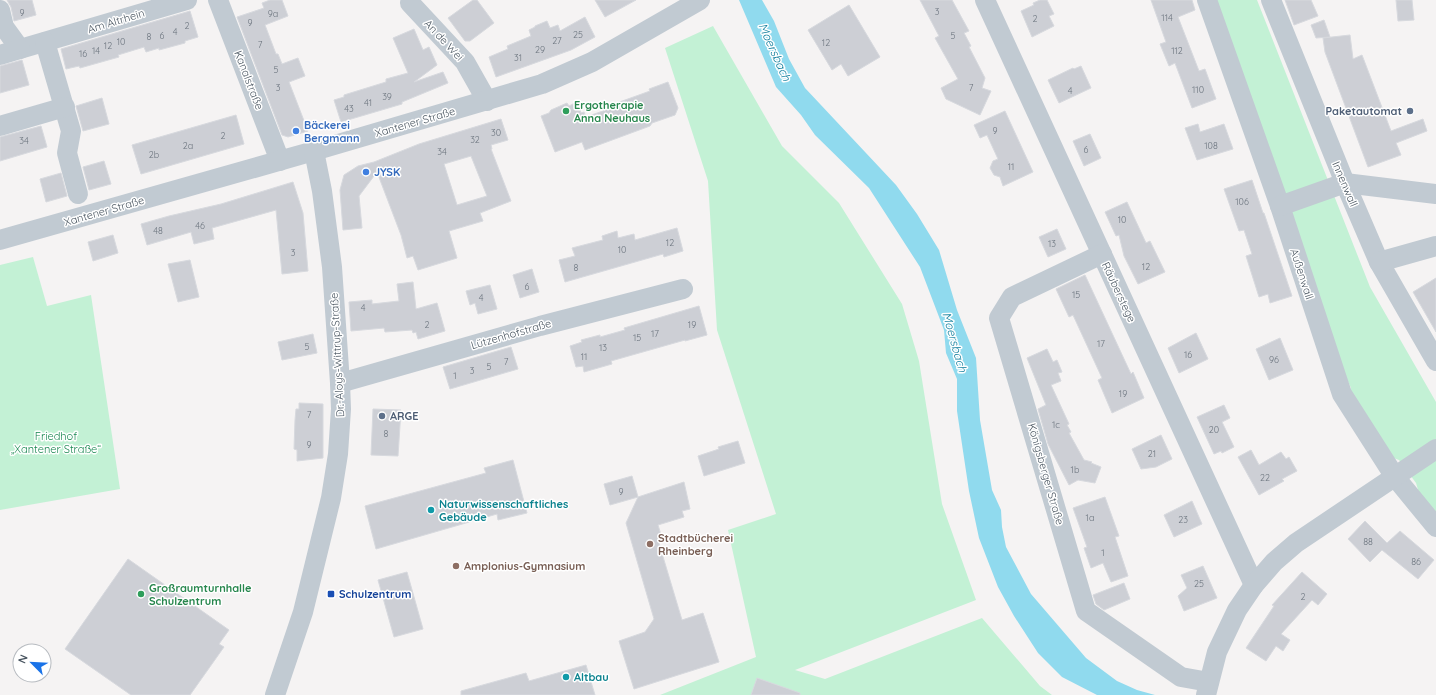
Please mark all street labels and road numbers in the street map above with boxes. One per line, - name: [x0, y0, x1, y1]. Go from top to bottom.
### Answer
- street label: Am Altrhein: [86, 6, 146, 36]
- street label: An de Wei: [421, 16, 467, 64]
- street label: Kanalstraße: [231, 48, 267, 112]
- street label: Xantener Straße: [373, 104, 457, 140]
- street label: Innenwall: [1329, 159, 1361, 209]
- street label: Xantener Straße: [62, 193, 146, 229]
- street label: Außenwall: [1287, 247, 1317, 301]
- street label: Räuberstege: [1099, 259, 1139, 325]
- street label: Dr.-Aloys-Wittrup-Straße: [327, 292, 347, 418]
- street label: Lützenhofstraße: [469, 316, 553, 352]
- street label: Königsberger Straße: [1025, 421, 1067, 527]

